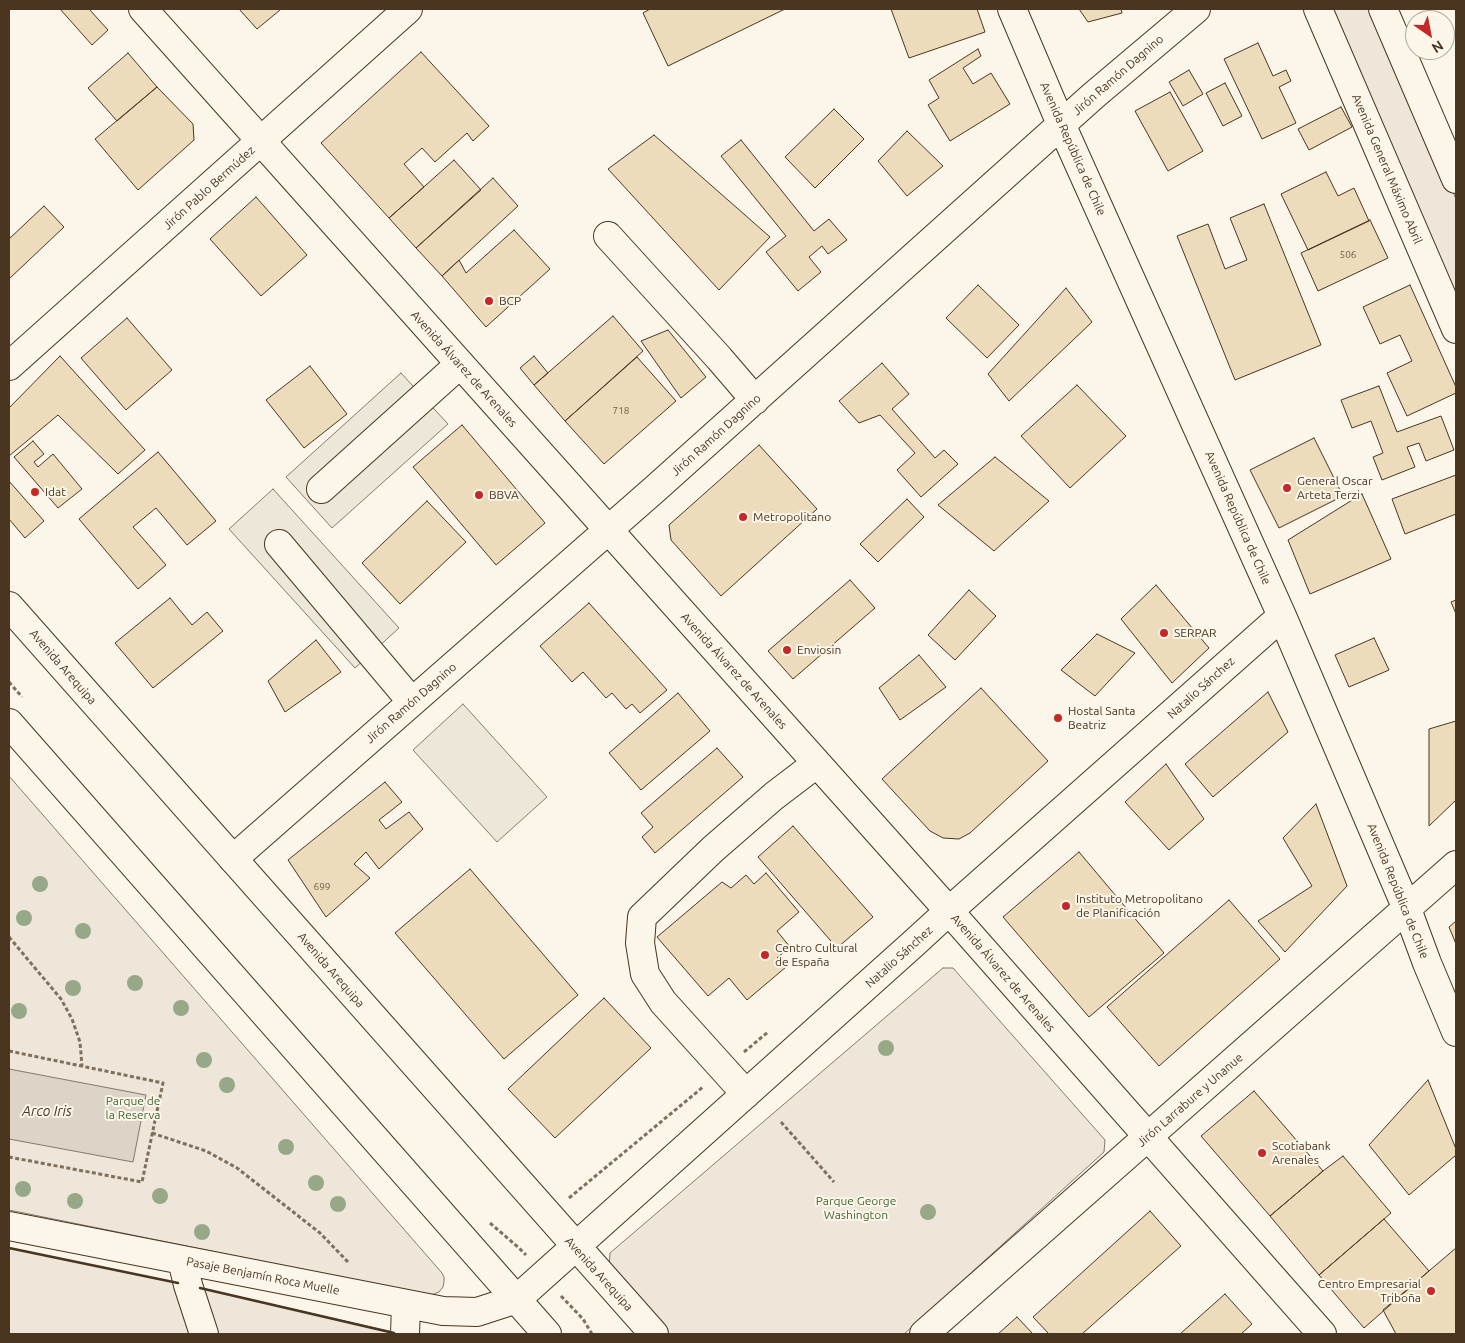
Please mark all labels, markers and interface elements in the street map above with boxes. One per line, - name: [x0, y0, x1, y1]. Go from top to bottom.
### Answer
- north arrow: [1405, 10, 1455, 60]
- street label: Jirón Ramón Dagnino: [1070, 32, 1166, 118]
- text: N: [1429, 37, 1446, 56]
- street label: Avenida República de Chile: [1037, 80, 1109, 218]
- street label: Avenida General Máximo Abril: [1349, 92, 1425, 246]
- street label: Jirón Pablo Bermúdez: [160, 143, 258, 233]
- house number: 506: [1340, 249, 1356, 261]
- place label: BCP: [499, 294, 521, 308]
- marker: BCP: [483, 295, 495, 307]
- street label: Avenida Álvarez de Arenales: [408, 308, 520, 430]
- street label: Jirón Ramón Dagnino: [668, 391, 764, 479]
- house number: 718: [613, 405, 629, 417]
- street label: Avenida República de Chile: [1202, 449, 1274, 587]
- place label: General Oscar Arteta Terzi: [1297, 474, 1372, 502]
- marker: General Oscar Arteta Terzi: [1281, 482, 1293, 494]
- place label: Idat: [45, 485, 66, 499]
- marker: Idat: [29, 486, 41, 498]
- place label: BBVA: [489, 488, 519, 502]
- marker: BBVA: [473, 489, 485, 501]
- place label: Metropolitano: [753, 510, 831, 524]
- marker: Metropolitano: [737, 511, 749, 523]
- street label: Avenida Álvarez de Arenales: [678, 610, 790, 732]
- place label: SERPAR: [1174, 626, 1216, 640]
- street label: Avenida Arequipa: [26, 627, 100, 707]
- marker: SERPAR: [1158, 627, 1170, 639]
- place label: Enviosin: [797, 643, 841, 657]
- marker: Enviosin: [781, 644, 793, 656]
- street label: Natalio Sánchez: [1164, 654, 1238, 722]
- street label: Jirón Ramón Dagnino: [363, 660, 459, 746]
- place label: Hostal Santa Beatriz: [1068, 704, 1136, 732]
- marker: Hostal Santa Beatriz: [1052, 712, 1064, 724]
- street label: Avenida República de Chile: [1364, 821, 1432, 961]
- house number: 699: [314, 881, 330, 893]
- place label: Instituto Metropolitano de Planificación: [1076, 892, 1203, 920]
- marker: Instituto Metropolitano de Planificación: [1060, 900, 1072, 912]
- street label: Avenida Álvarez de Arenales: [948, 911, 1058, 1035]
- street label: Natalio Sánchez: [862, 923, 936, 991]
- street label: Avenida Arequipa: [294, 930, 368, 1010]
- place label: Centro Cultural de España: [775, 941, 857, 969]
- marker: Centro Cultural de España: [759, 949, 771, 961]
- street label: Jirón Larrabure y Unanue: [1134, 1050, 1246, 1150]
- park label: Parque de la Reserva: [106, 1094, 160, 1122]
- water label: Arco Iris: [22, 1103, 72, 1119]
- place label: Scotiabank Arenales: [1272, 1139, 1331, 1167]
- marker: Scotiabank Arenales: [1256, 1147, 1268, 1159]
- park label: Parque George Washington: [816, 1194, 896, 1222]
- street label: Avenida Arequipa: [562, 1234, 636, 1314]
- street label: Pasaje Benjamín Roca Muelle: [185, 1254, 341, 1298]
- place label: Centro Empresarial Triboña: [1318, 1277, 1421, 1305]
- marker: Centro Empresarial Triboña: [1425, 1285, 1437, 1297]

